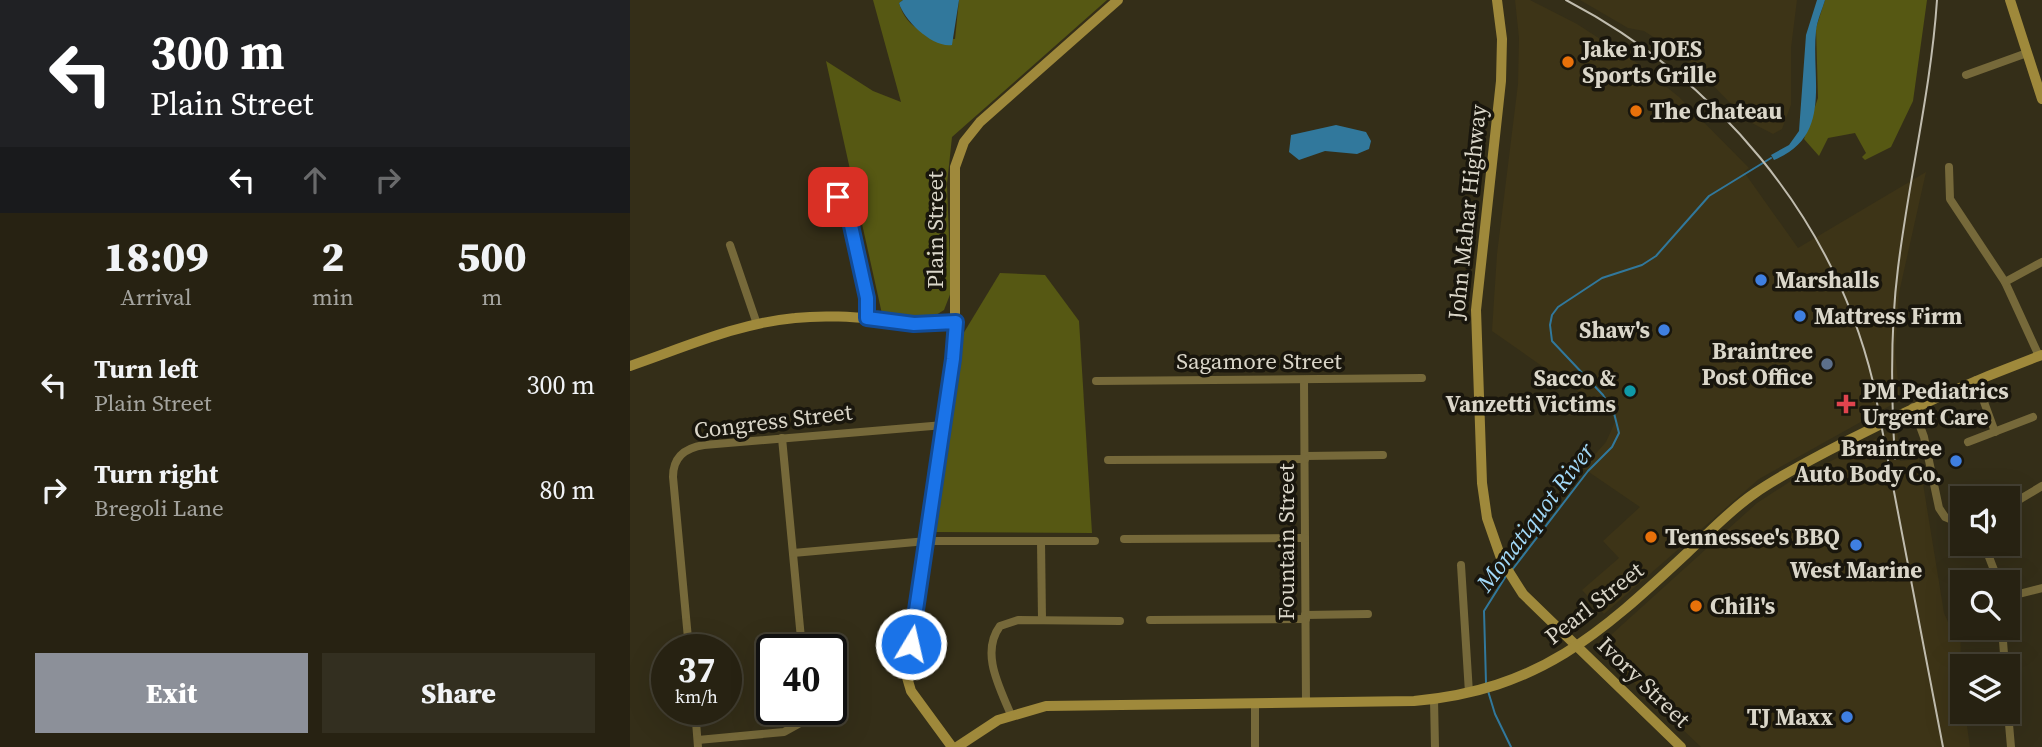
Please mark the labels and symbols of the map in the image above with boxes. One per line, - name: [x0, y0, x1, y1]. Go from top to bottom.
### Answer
- place label: Jake n JOES Sports Grille: [1580, 33, 1716, 91]
- marker: Jake n JOES Sports Grille: [1560, 54, 1576, 70]
- place label: The Chateau: [1650, 95, 1782, 127]
- street label: John Mahar Highway: [1440, 103, 1494, 322]
- marker: The Chateau: [1628, 103, 1644, 119]
- pin: [808, 167, 868, 227]
- street label: Plain Street: [919, 171, 951, 289]
- place label: Marshalls: [1775, 264, 1879, 296]
- marker: Marshalls: [1753, 272, 1769, 288]
- place label: Mattress Firm: [1814, 300, 1963, 332]
- marker: Mattress Firm: [1792, 308, 1808, 324]
- place label: Shaw's: [1579, 314, 1650, 346]
- marker: Shaw's: [1656, 322, 1672, 338]
- place label: Braintree Post Office: [1702, 335, 1813, 393]
- street label: Sagamore Street: [1176, 345, 1342, 377]
- marker: Braintree Post Office: [1819, 356, 1835, 372]
- place label: Sacco & Vanzetti Victims: [1446, 362, 1616, 420]
- place label: PM Pediatrics Urgent Care: [1862, 375, 2009, 433]
- marker: Sacco & Vanzetti Victims: [1622, 383, 1638, 399]
- marker: PM Pediatrics Urgent Care: [1836, 394, 1856, 414]
- street label: Congress Street: [692, 395, 854, 447]
- place label: Braintree Auto Body Co.: [1795, 432, 1942, 490]
- water label: Monatiquot River: [1468, 435, 1603, 599]
- marker: Braintree Auto Body Co.: [1948, 453, 1964, 469]
- street label: Fountain Street: [1270, 463, 1302, 620]
- place label: Tennessee's BBQ: [1665, 521, 1840, 553]
- marker: Tennessee's BBQ: [1643, 529, 1659, 545]
- marker: West Marine: [1848, 537, 1864, 553]
- street label: Pearl Street: [1538, 554, 1650, 652]
- place label: West Marine: [1790, 554, 1922, 586]
- place label: Chili's: [1710, 590, 1775, 622]
- marker: Chili's: [1688, 598, 1704, 614]
- position arrow: [874, 607, 948, 681]
- street label: Ivory Street: [1590, 630, 1698, 735]
- speed limit sign: 40: [756, 634, 847, 725]
- place label: TJ Maxx: [1747, 701, 1833, 733]
- marker: TJ Maxx: [1839, 709, 1855, 725]

